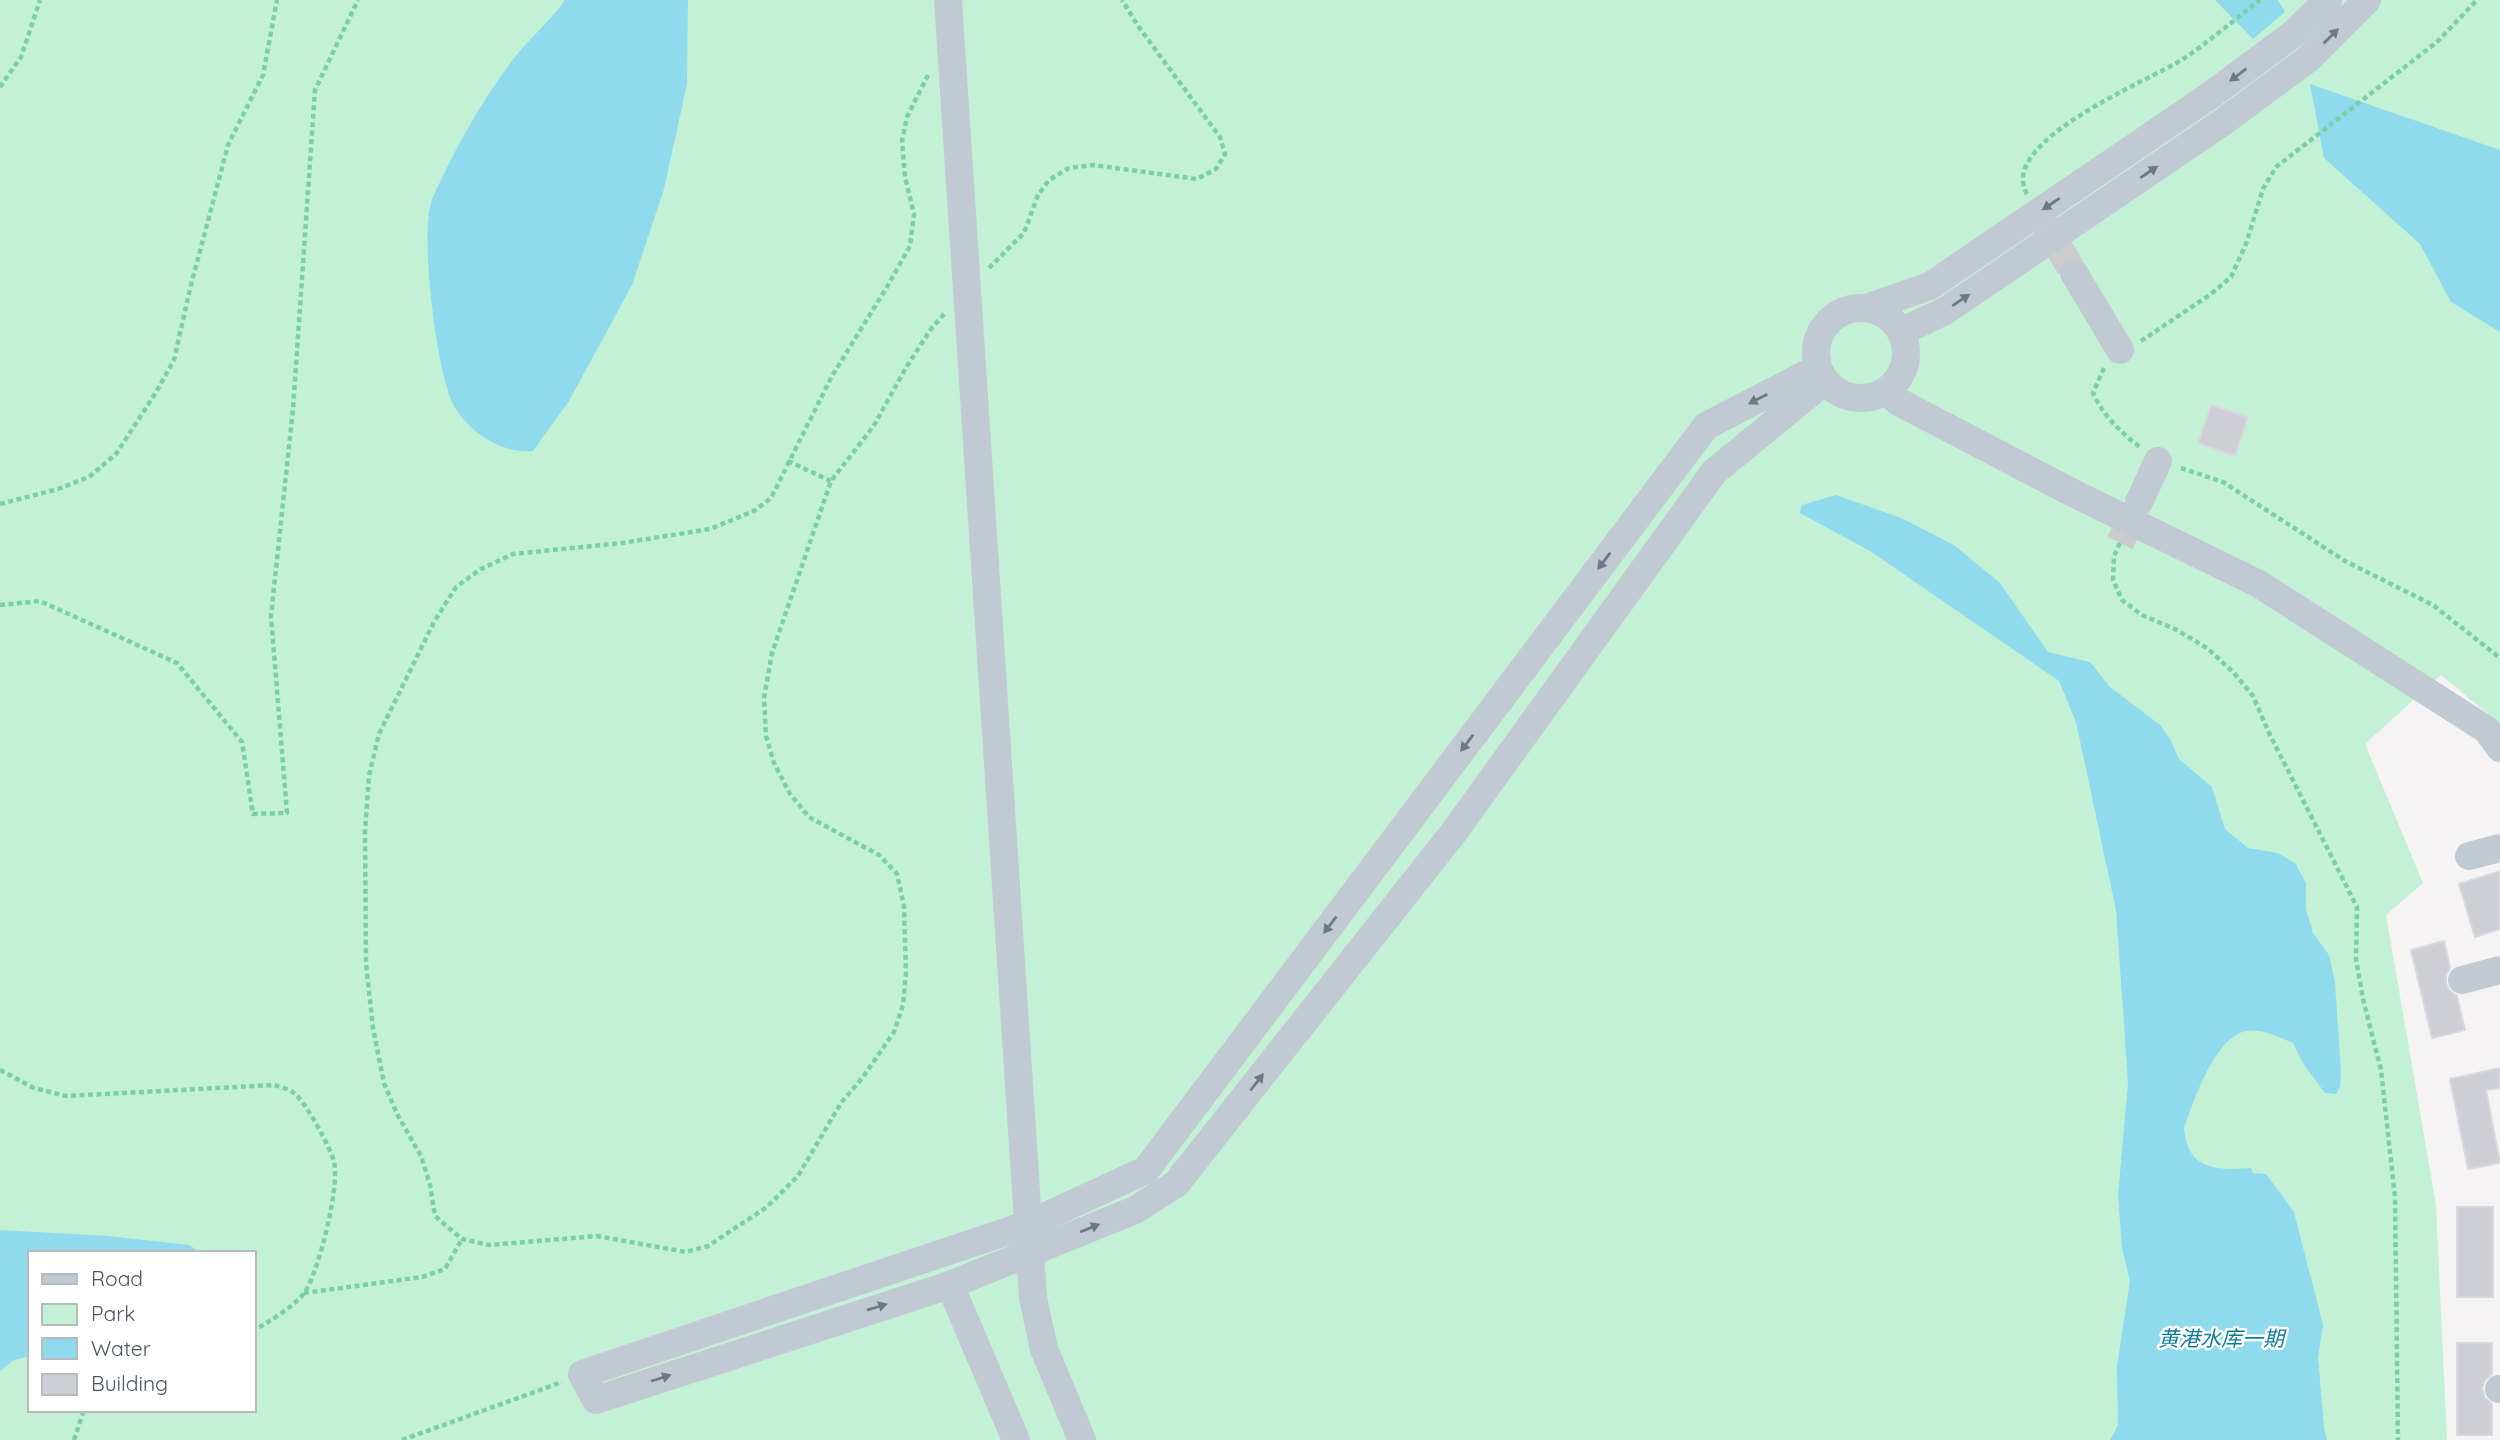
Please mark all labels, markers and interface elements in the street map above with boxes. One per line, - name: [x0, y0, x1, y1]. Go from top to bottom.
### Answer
- one-way arrow: [2323, 28, 2339, 44]
- one-way arrow: [2229, 68, 2247, 82]
- one-way arrow: [2140, 165, 2158, 179]
- one-way arrow: [2041, 197, 2060, 210]
- one-way arrow: [1952, 293, 1970, 307]
- one-way arrow: [1748, 393, 1767, 405]
- one-way arrow: [1597, 552, 1611, 570]
- one-way arrow: [1461, 734, 1475, 752]
- one-way arrow: [1323, 915, 1338, 933]
- one-way arrow: [1249, 1073, 1264, 1091]
- one-way arrow: [1079, 1223, 1100, 1234]
- legend: [28, 1251, 256, 1412]
- text: Road: [91, 1265, 143, 1291]
- text: Park: [91, 1300, 135, 1326]
- one-way arrow: [866, 1302, 887, 1312]
- water label: 黄港水库一期: [2158, 1325, 2287, 1351]
- text: Water: [91, 1335, 151, 1361]
- text: Building: [91, 1370, 168, 1396]
- one-way arrow: [650, 1372, 671, 1383]

